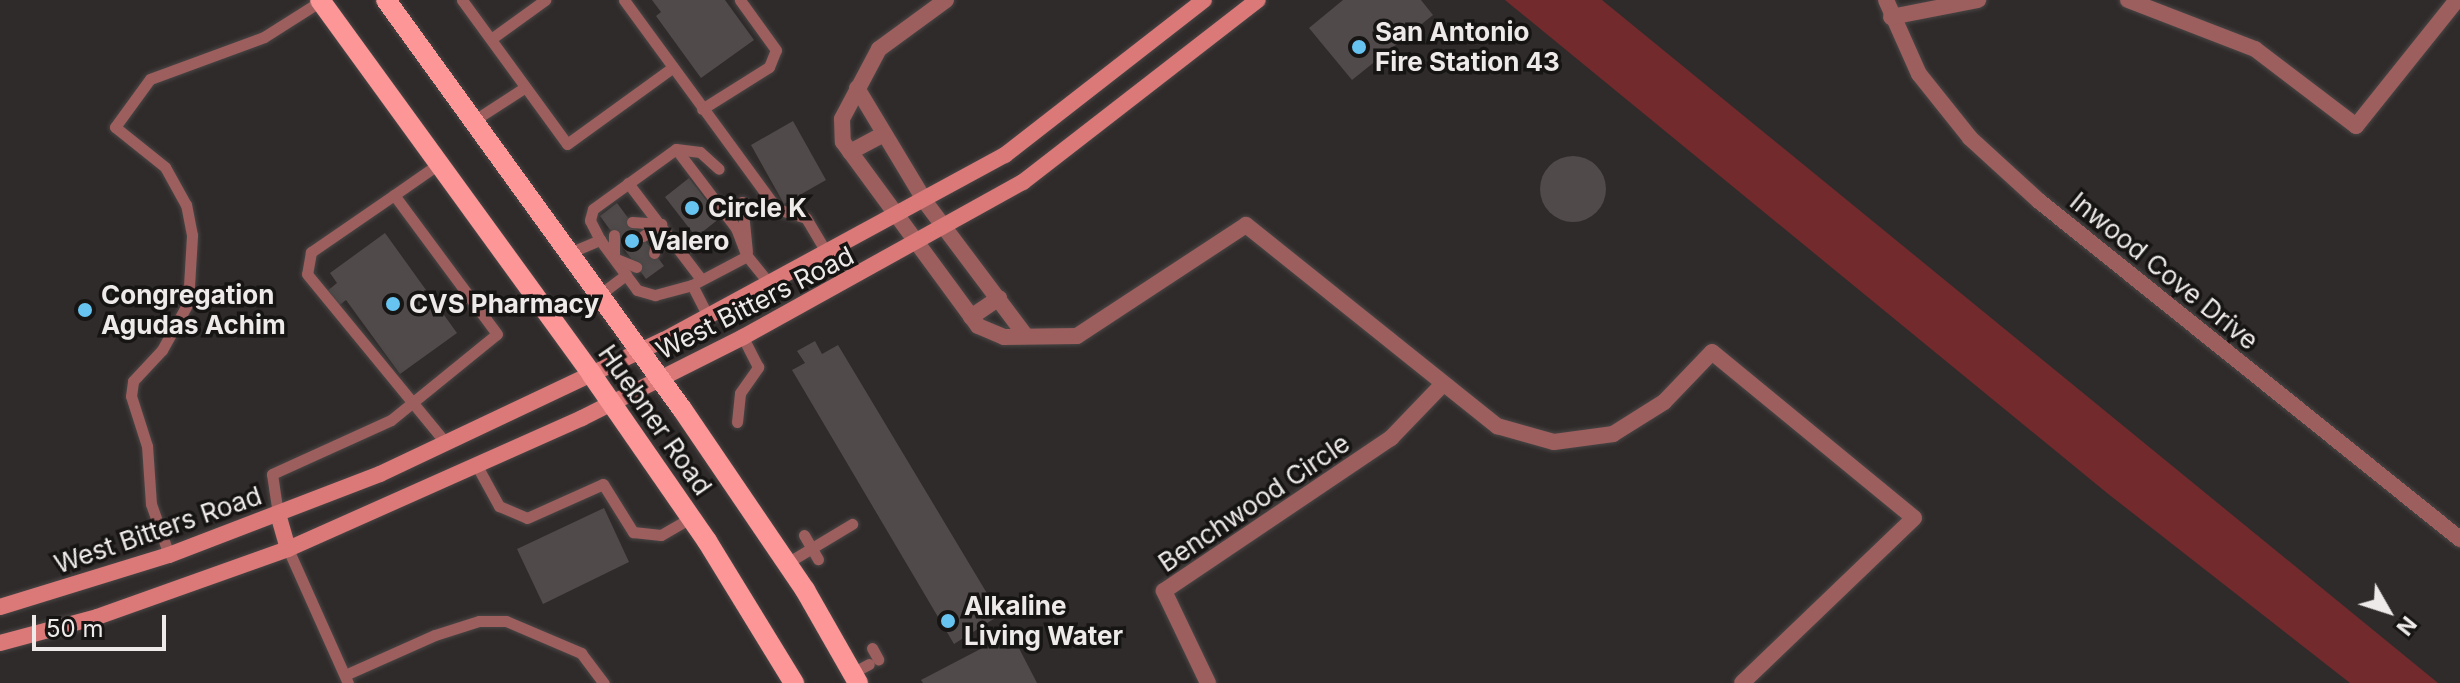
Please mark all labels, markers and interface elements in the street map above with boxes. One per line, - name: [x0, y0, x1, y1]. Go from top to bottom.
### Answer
- place label: San Antonio Fire Station 43: [1375, 16, 1560, 78]
- marker: San Antonio Fire Station 43: [1350, 38, 1368, 56]
- street label: Inwood Cove Drive: [2064, 186, 2264, 356]
- place label: Circle K: [708, 192, 807, 224]
- marker: Circle K: [683, 199, 701, 217]
- place label: Valero: [648, 225, 729, 257]
- marker: Valero: [623, 232, 641, 250]
- street label: West Bitters Road: [651, 240, 859, 366]
- place label: Congregation Agudas Achim: [101, 279, 286, 340]
- place label: CVS Pharmacy: [409, 288, 599, 320]
- marker: CVS Pharmacy: [384, 295, 402, 313]
- marker: Congregation Agudas Achim: [76, 301, 94, 319]
- street label: Huebner Road: [592, 339, 718, 501]
- street label: Benchwood Circle: [1152, 427, 1356, 579]
- street label: West Bitters Road: [50, 480, 266, 580]
- north arrow: [2348, 571, 2428, 651]
- place label: Alkaline Living Water: [964, 590, 1123, 652]
- scale bar: [36, 599, 170, 649]
- text: N: [2391, 611, 2422, 641]
- marker: Alkaline Living Water: [939, 612, 957, 630]
- text: 50 m: [46, 614, 104, 643]

